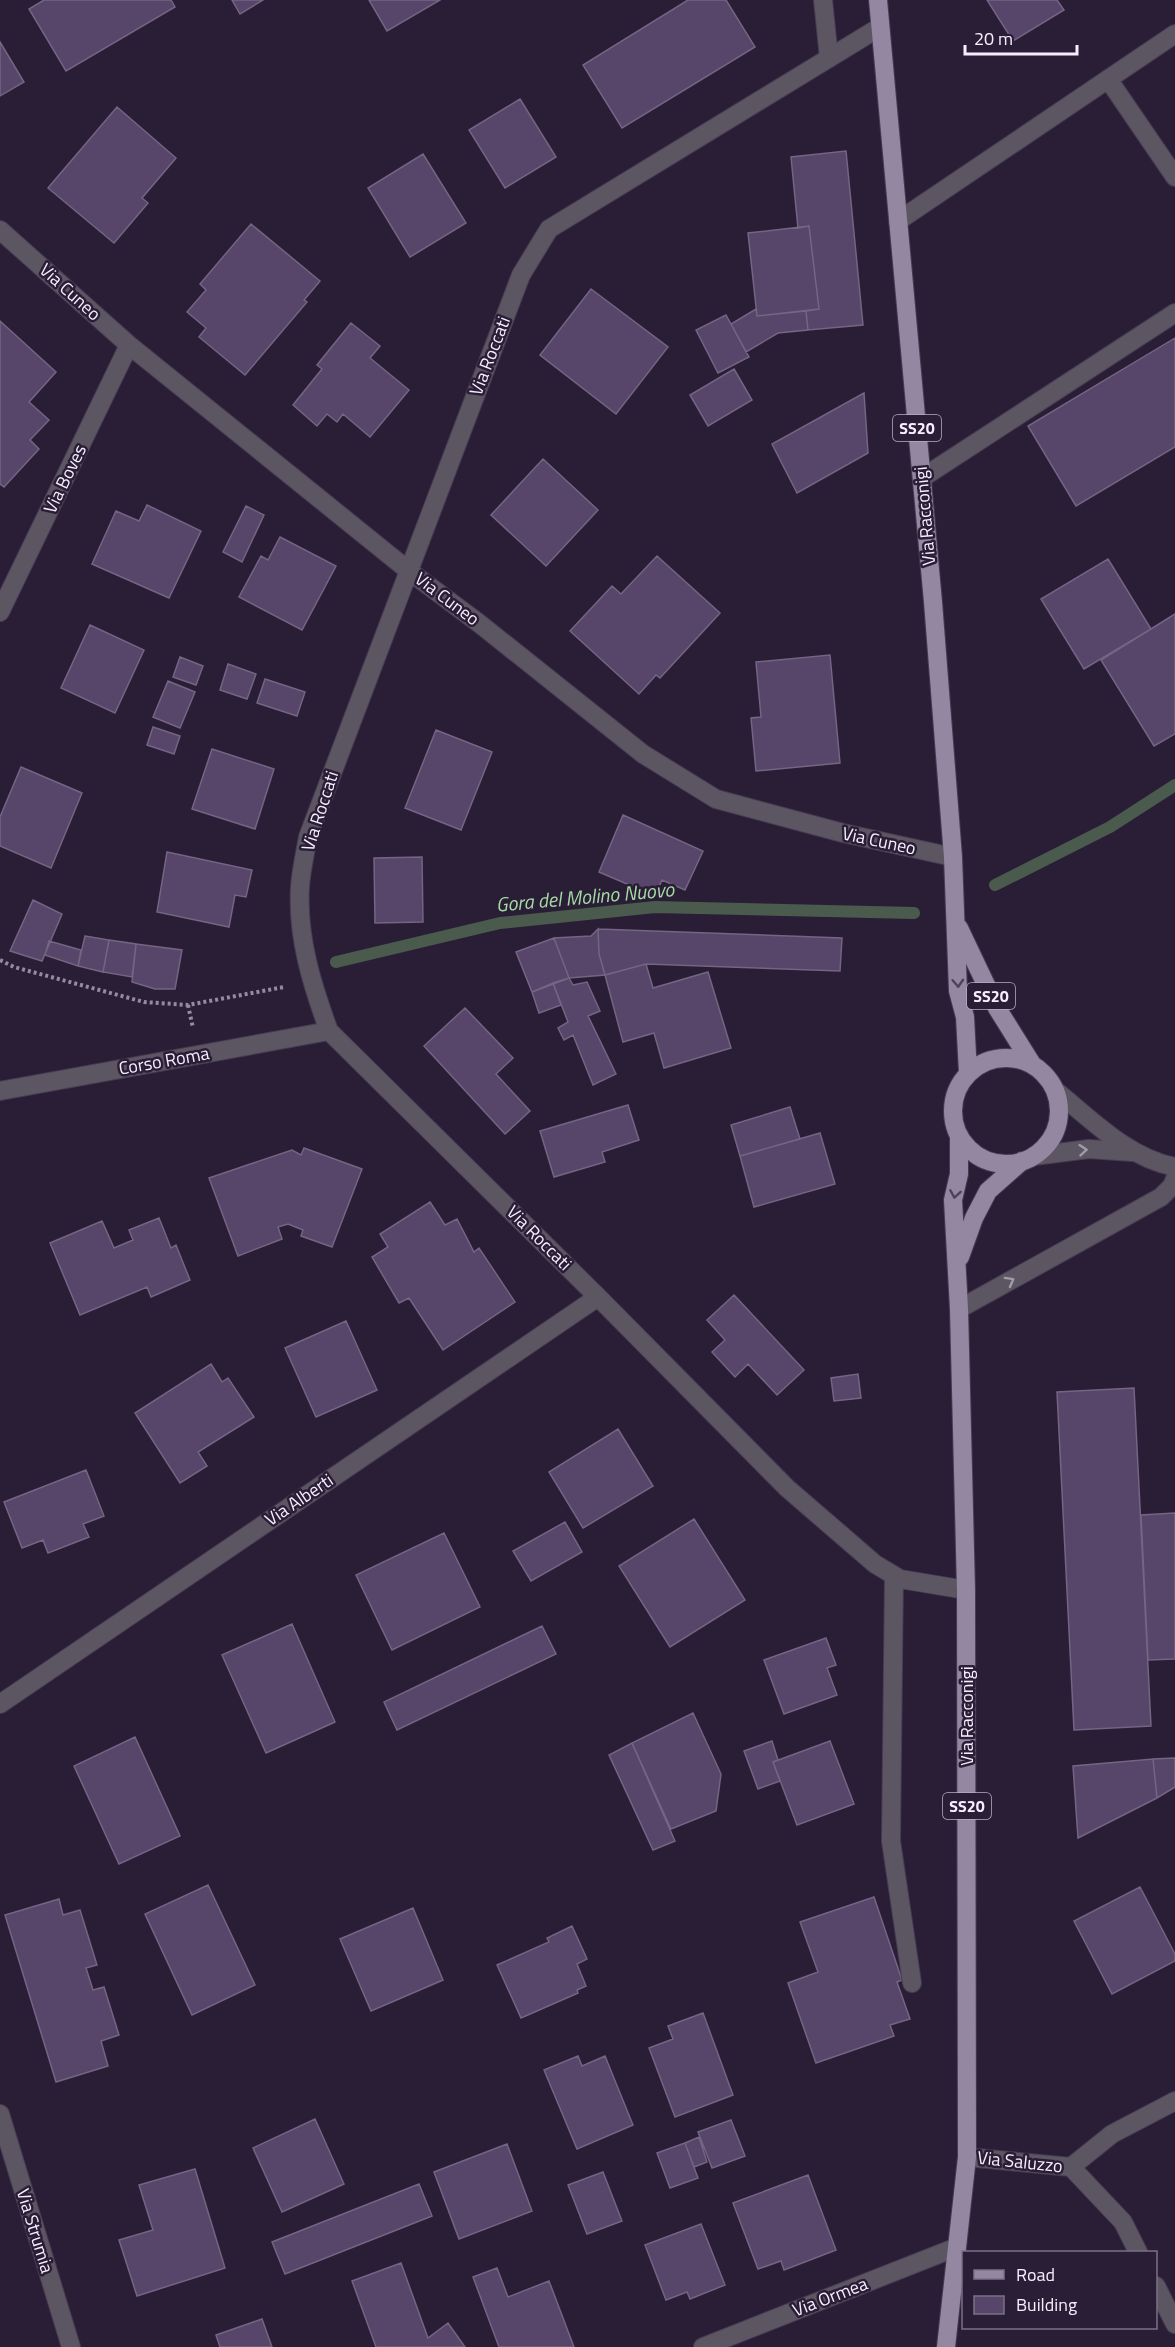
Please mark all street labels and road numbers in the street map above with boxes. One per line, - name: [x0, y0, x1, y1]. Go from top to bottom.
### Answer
- street label: Via Cuneo: [34, 257, 107, 327]
- street label: Via Roccati: [462, 312, 517, 399]
- road number: SS20: [893, 415, 941, 441]
- street label: Via Boves: [36, 440, 93, 518]
- street label: Via Racconigi: [907, 465, 942, 567]
- street label: Via Cuneo: [409, 565, 485, 632]
- street label: Via Roccati: [294, 767, 345, 854]
- street label: Via Cuneo: [840, 820, 918, 861]
- road number: SS20: [967, 983, 1015, 1009]
- street label: Corso Roma: [116, 1039, 211, 1082]
- street label: Via Roccati: [501, 1199, 578, 1276]
- street label: Via Alberti: [259, 1467, 338, 1532]
- street label: Via Racconigi: [953, 1666, 980, 1766]
- road number: SS20: [943, 1793, 991, 1819]
- street label: Via Saluzzo: [976, 2144, 1064, 2179]
- street label: Via Strumia: [10, 2185, 61, 2276]
- street label: Via Ormea: [788, 2270, 871, 2323]

